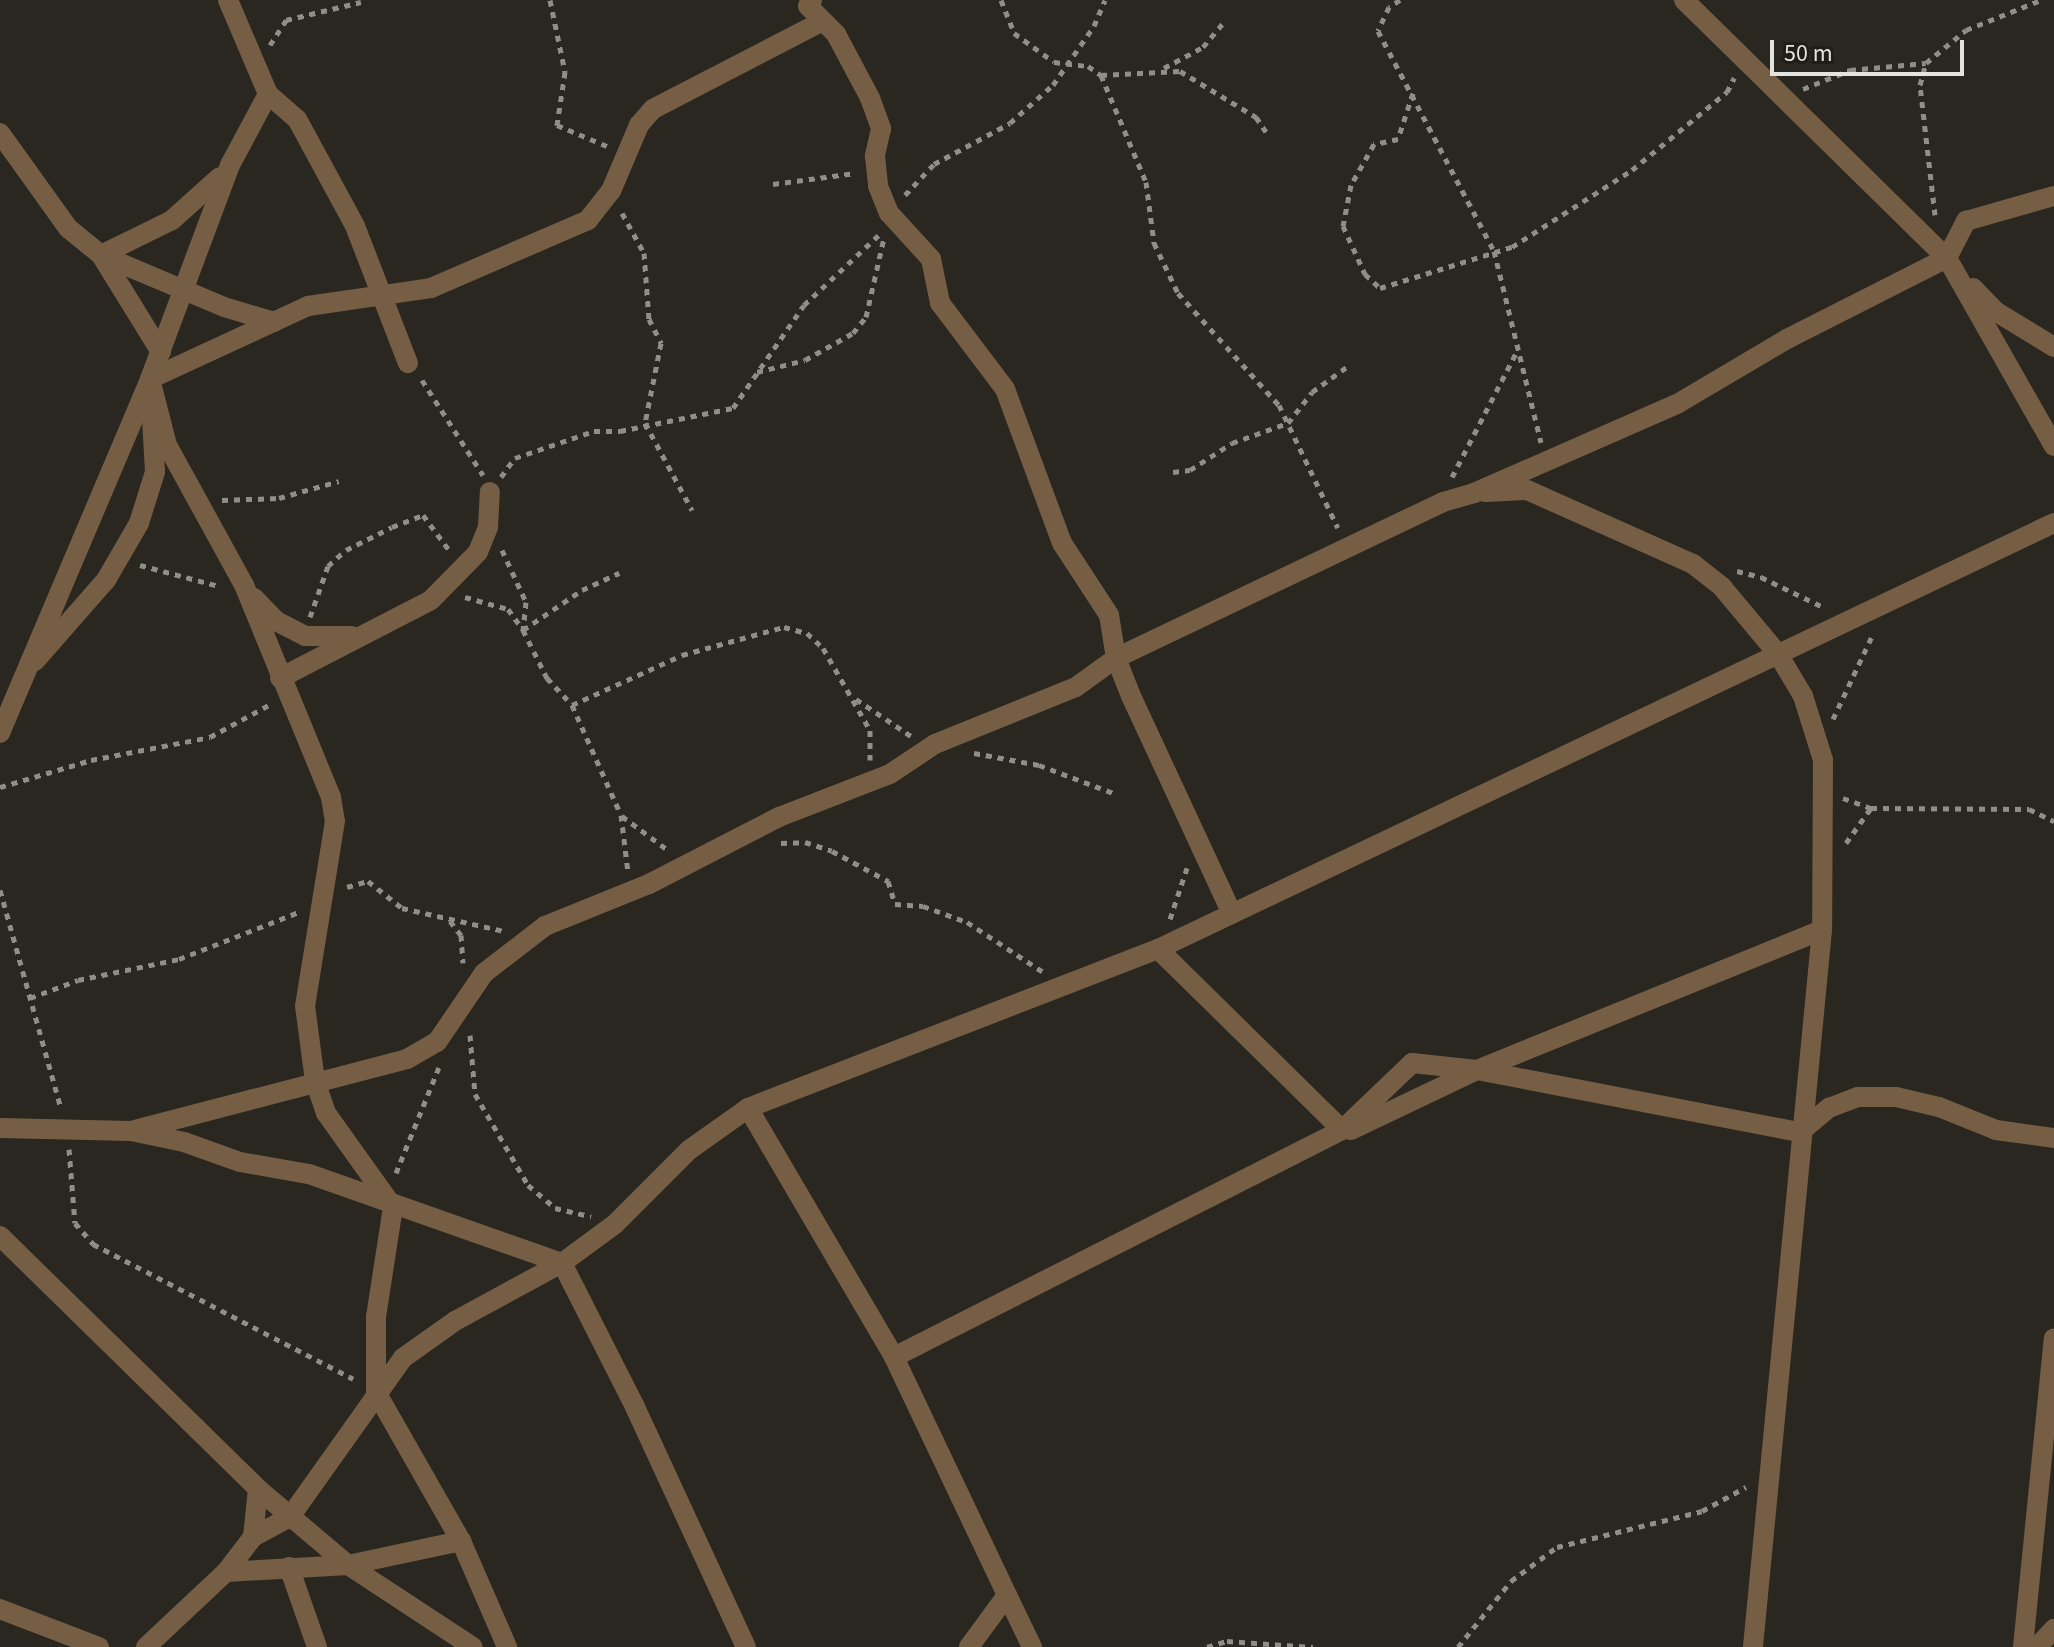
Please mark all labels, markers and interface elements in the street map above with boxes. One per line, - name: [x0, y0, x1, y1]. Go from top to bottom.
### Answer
- scale bar: [1774, 24, 1968, 74]
- text: 50 m: [1784, 36, 1833, 71]

